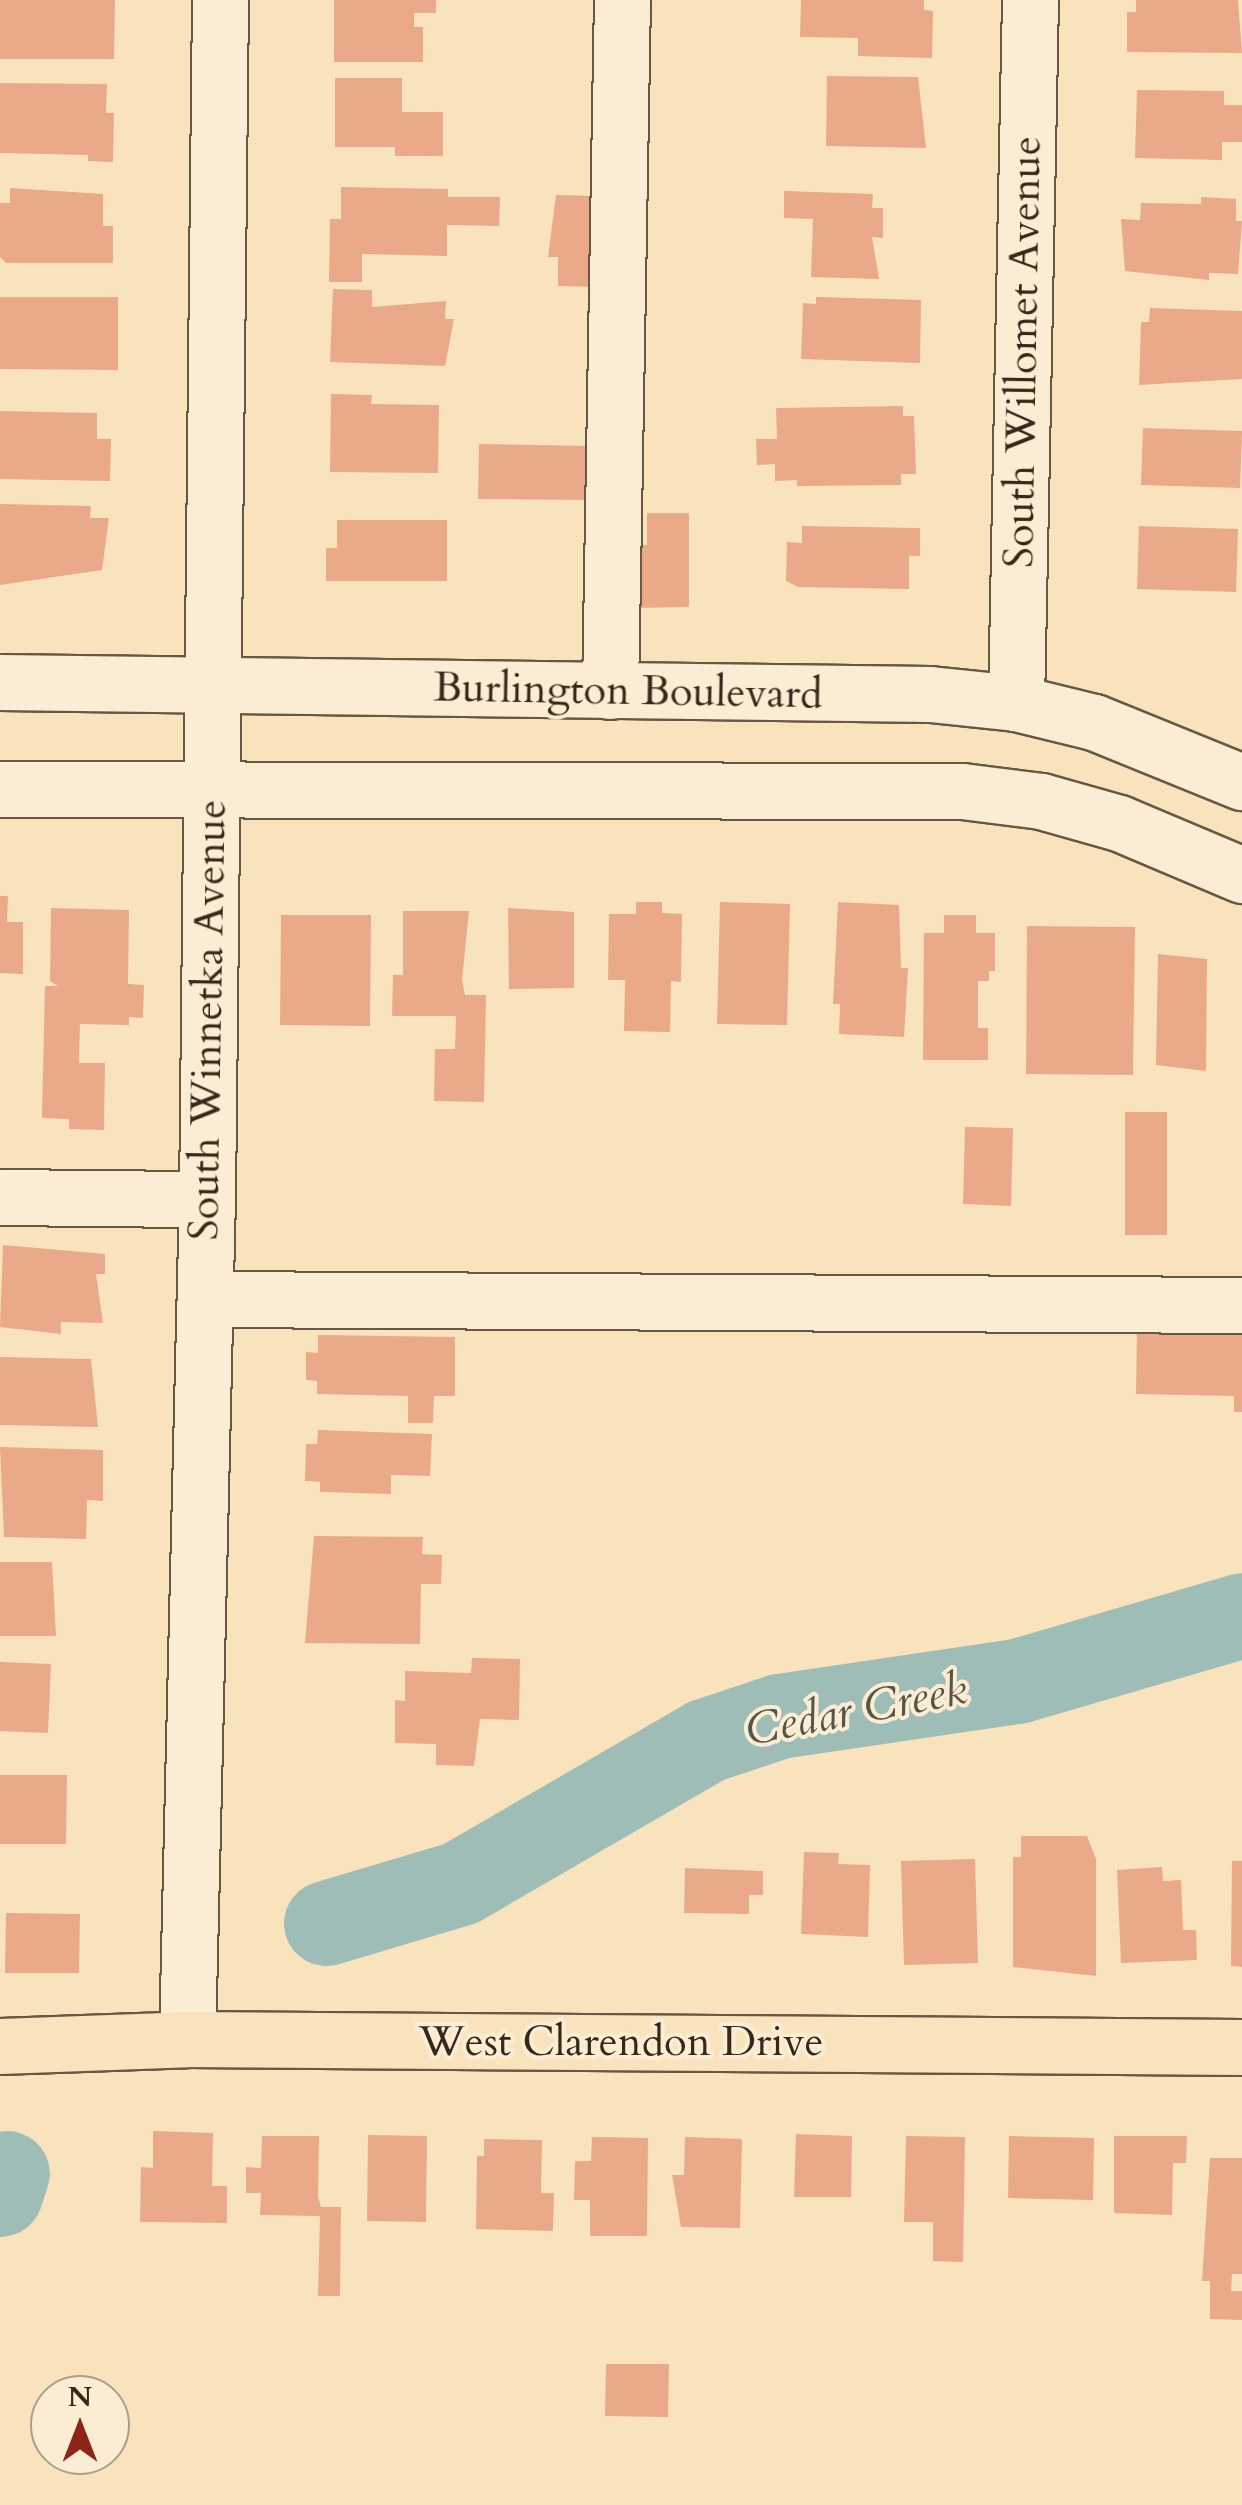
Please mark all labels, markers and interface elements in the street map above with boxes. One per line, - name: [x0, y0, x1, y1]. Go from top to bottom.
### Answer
- street label: South Willomet Avenue: [994, 136, 1052, 568]
- street label: Burlington Boulevard: [433, 662, 823, 720]
- street label: South Winnetka Avenue: [179, 799, 237, 1241]
- water label: Cedar Creek: [741, 1662, 971, 1758]
- street label: West Clarendon Drive: [418, 2017, 824, 2067]
- north arrow: [30, 2375, 130, 2475]
- text: N: [68, 2378, 92, 2416]

